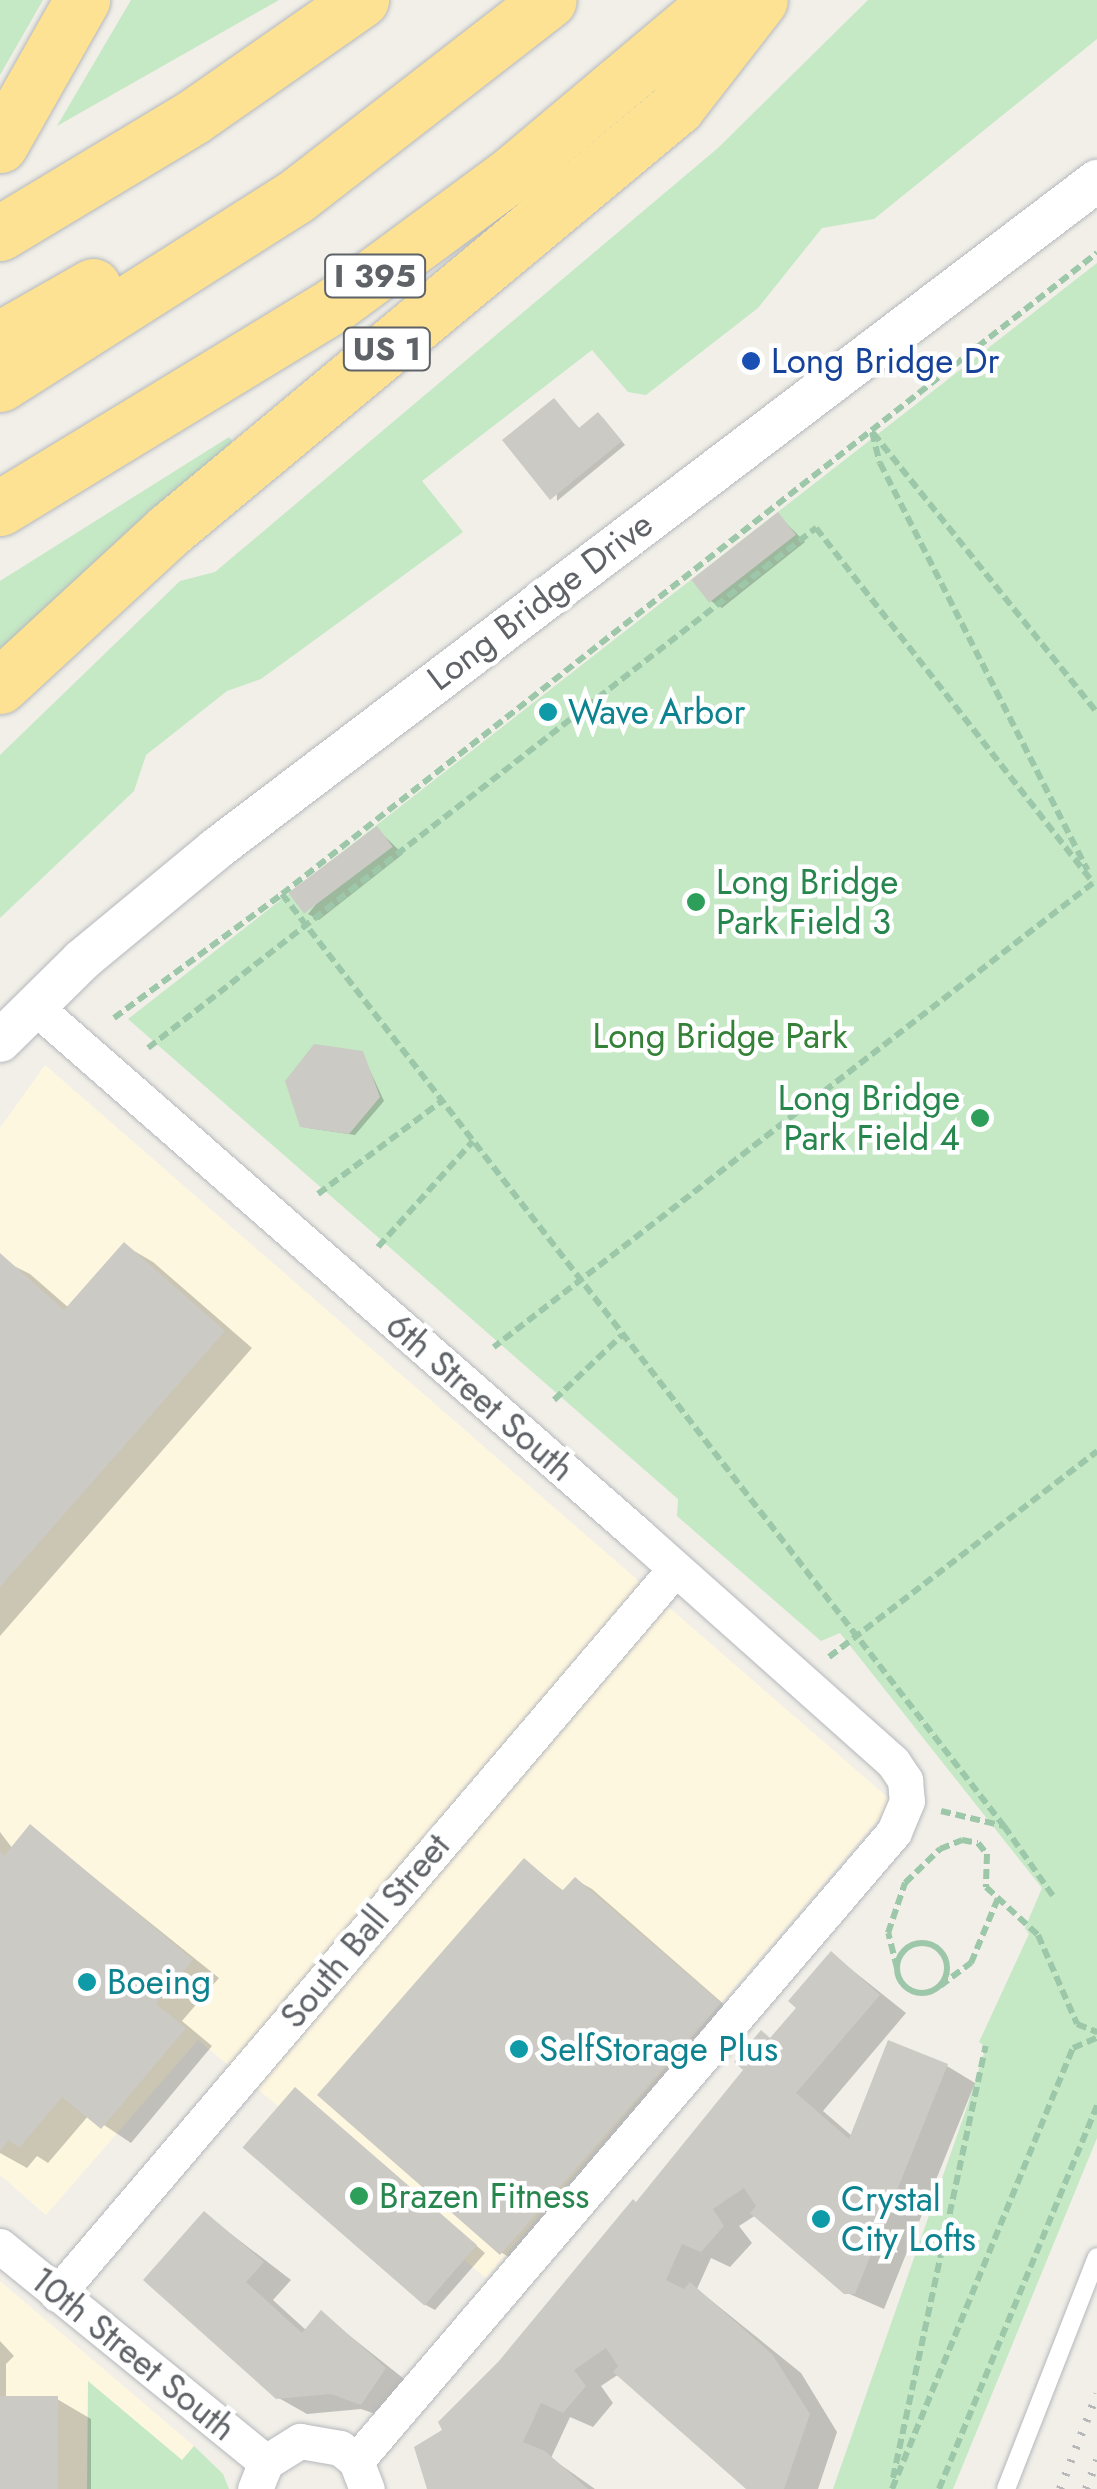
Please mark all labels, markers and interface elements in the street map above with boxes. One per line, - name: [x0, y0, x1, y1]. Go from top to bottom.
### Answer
- road number: I 395: [322, 249, 428, 303]
- road number: US 1: [342, 322, 432, 376]
- place label: Long Bridge Dr: [771, 340, 1000, 382]
- marker: Long Bridge Dr: [740, 350, 762, 372]
- street label: Long Bridge Drive: [419, 503, 661, 699]
- place label: Wave Arbor: [568, 691, 745, 733]
- marker: Wave Arbor: [537, 701, 559, 723]
- place label: Long Bridge Park Field 3: [716, 861, 898, 943]
- marker: Long Bridge Park Field 3: [685, 891, 707, 913]
- park label: Long Bridge Park: [592, 1015, 848, 1057]
- place label: Long Bridge Park Field 4: [778, 1077, 960, 1159]
- marker: Long Bridge Park Field 4: [969, 1107, 991, 1129]
- street label: 6th Street South: [378, 1304, 582, 1490]
- street label: South Ball Street: [272, 1825, 458, 2037]
- place label: Boeing: [107, 1961, 211, 2003]
- marker: Boeing: [76, 1971, 98, 1993]
- place label: SelfStorage Plus: [539, 2028, 778, 2070]
- marker: SelfStorage Plus: [508, 2038, 530, 2060]
- place label: Brazen Fitness: [379, 2175, 589, 2217]
- place label: Crystal City Lofts: [841, 2178, 976, 2260]
- marker: Brazen Fitness: [348, 2185, 370, 2207]
- marker: Crystal City Lofts: [810, 2208, 832, 2230]
- street label: 10th Street South: [22, 2259, 244, 2449]

